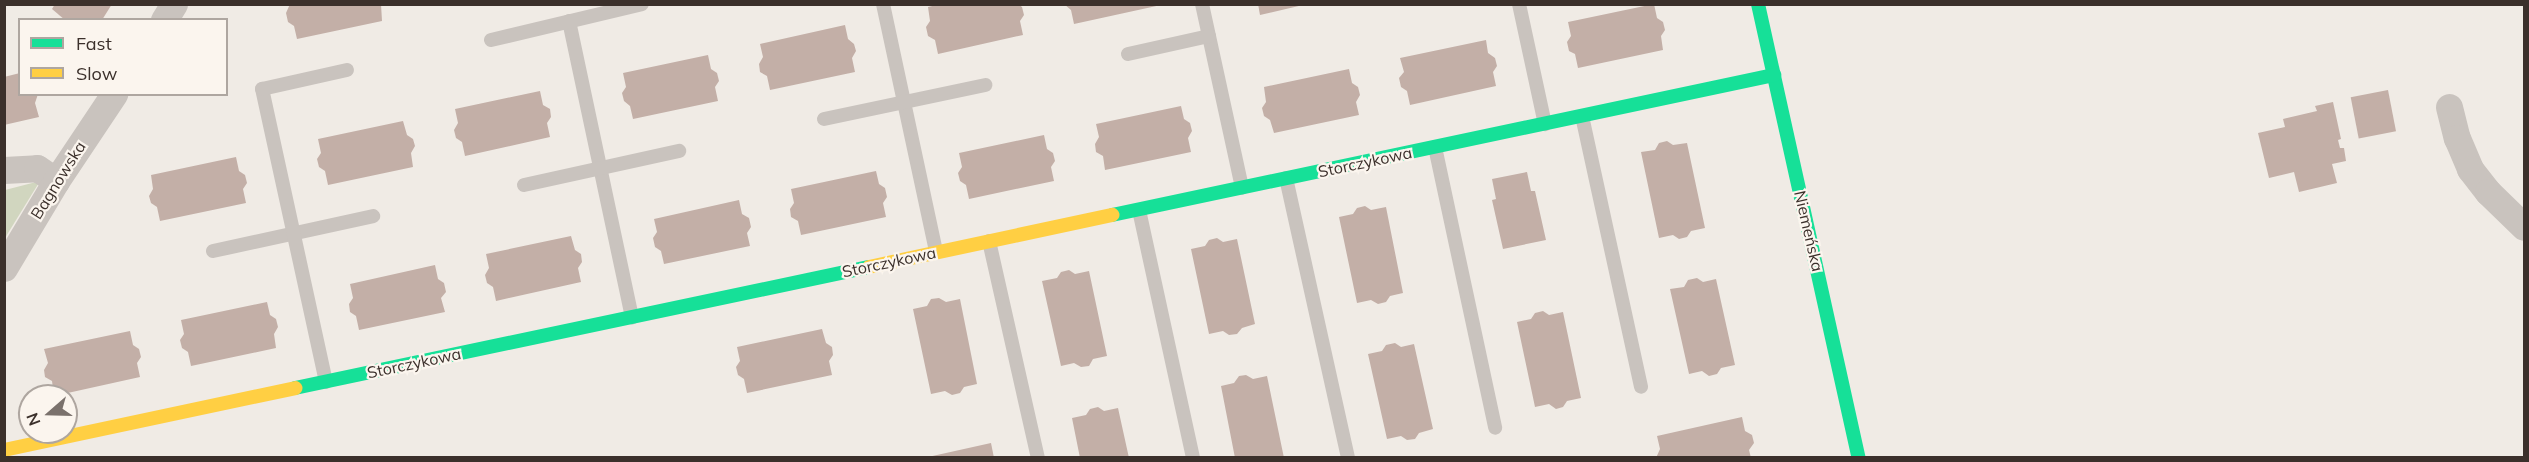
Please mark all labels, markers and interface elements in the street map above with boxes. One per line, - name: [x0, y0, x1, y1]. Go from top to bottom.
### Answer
- legend: [18, 18, 228, 96]
- text: Fast: [76, 32, 112, 55]
- text: Slow: [76, 62, 117, 85]
- street label: Bagnowska: [27, 138, 89, 222]
- street label: Storczykowa: [1316, 143, 1414, 181]
- street label: Niemeńska: [1790, 189, 1828, 273]
- street label: Storczykowa: [840, 243, 938, 281]
- street label: Storczykowa: [365, 344, 463, 382]
- north arrow: [18, 384, 78, 444]
- text: N: [21, 410, 44, 429]

